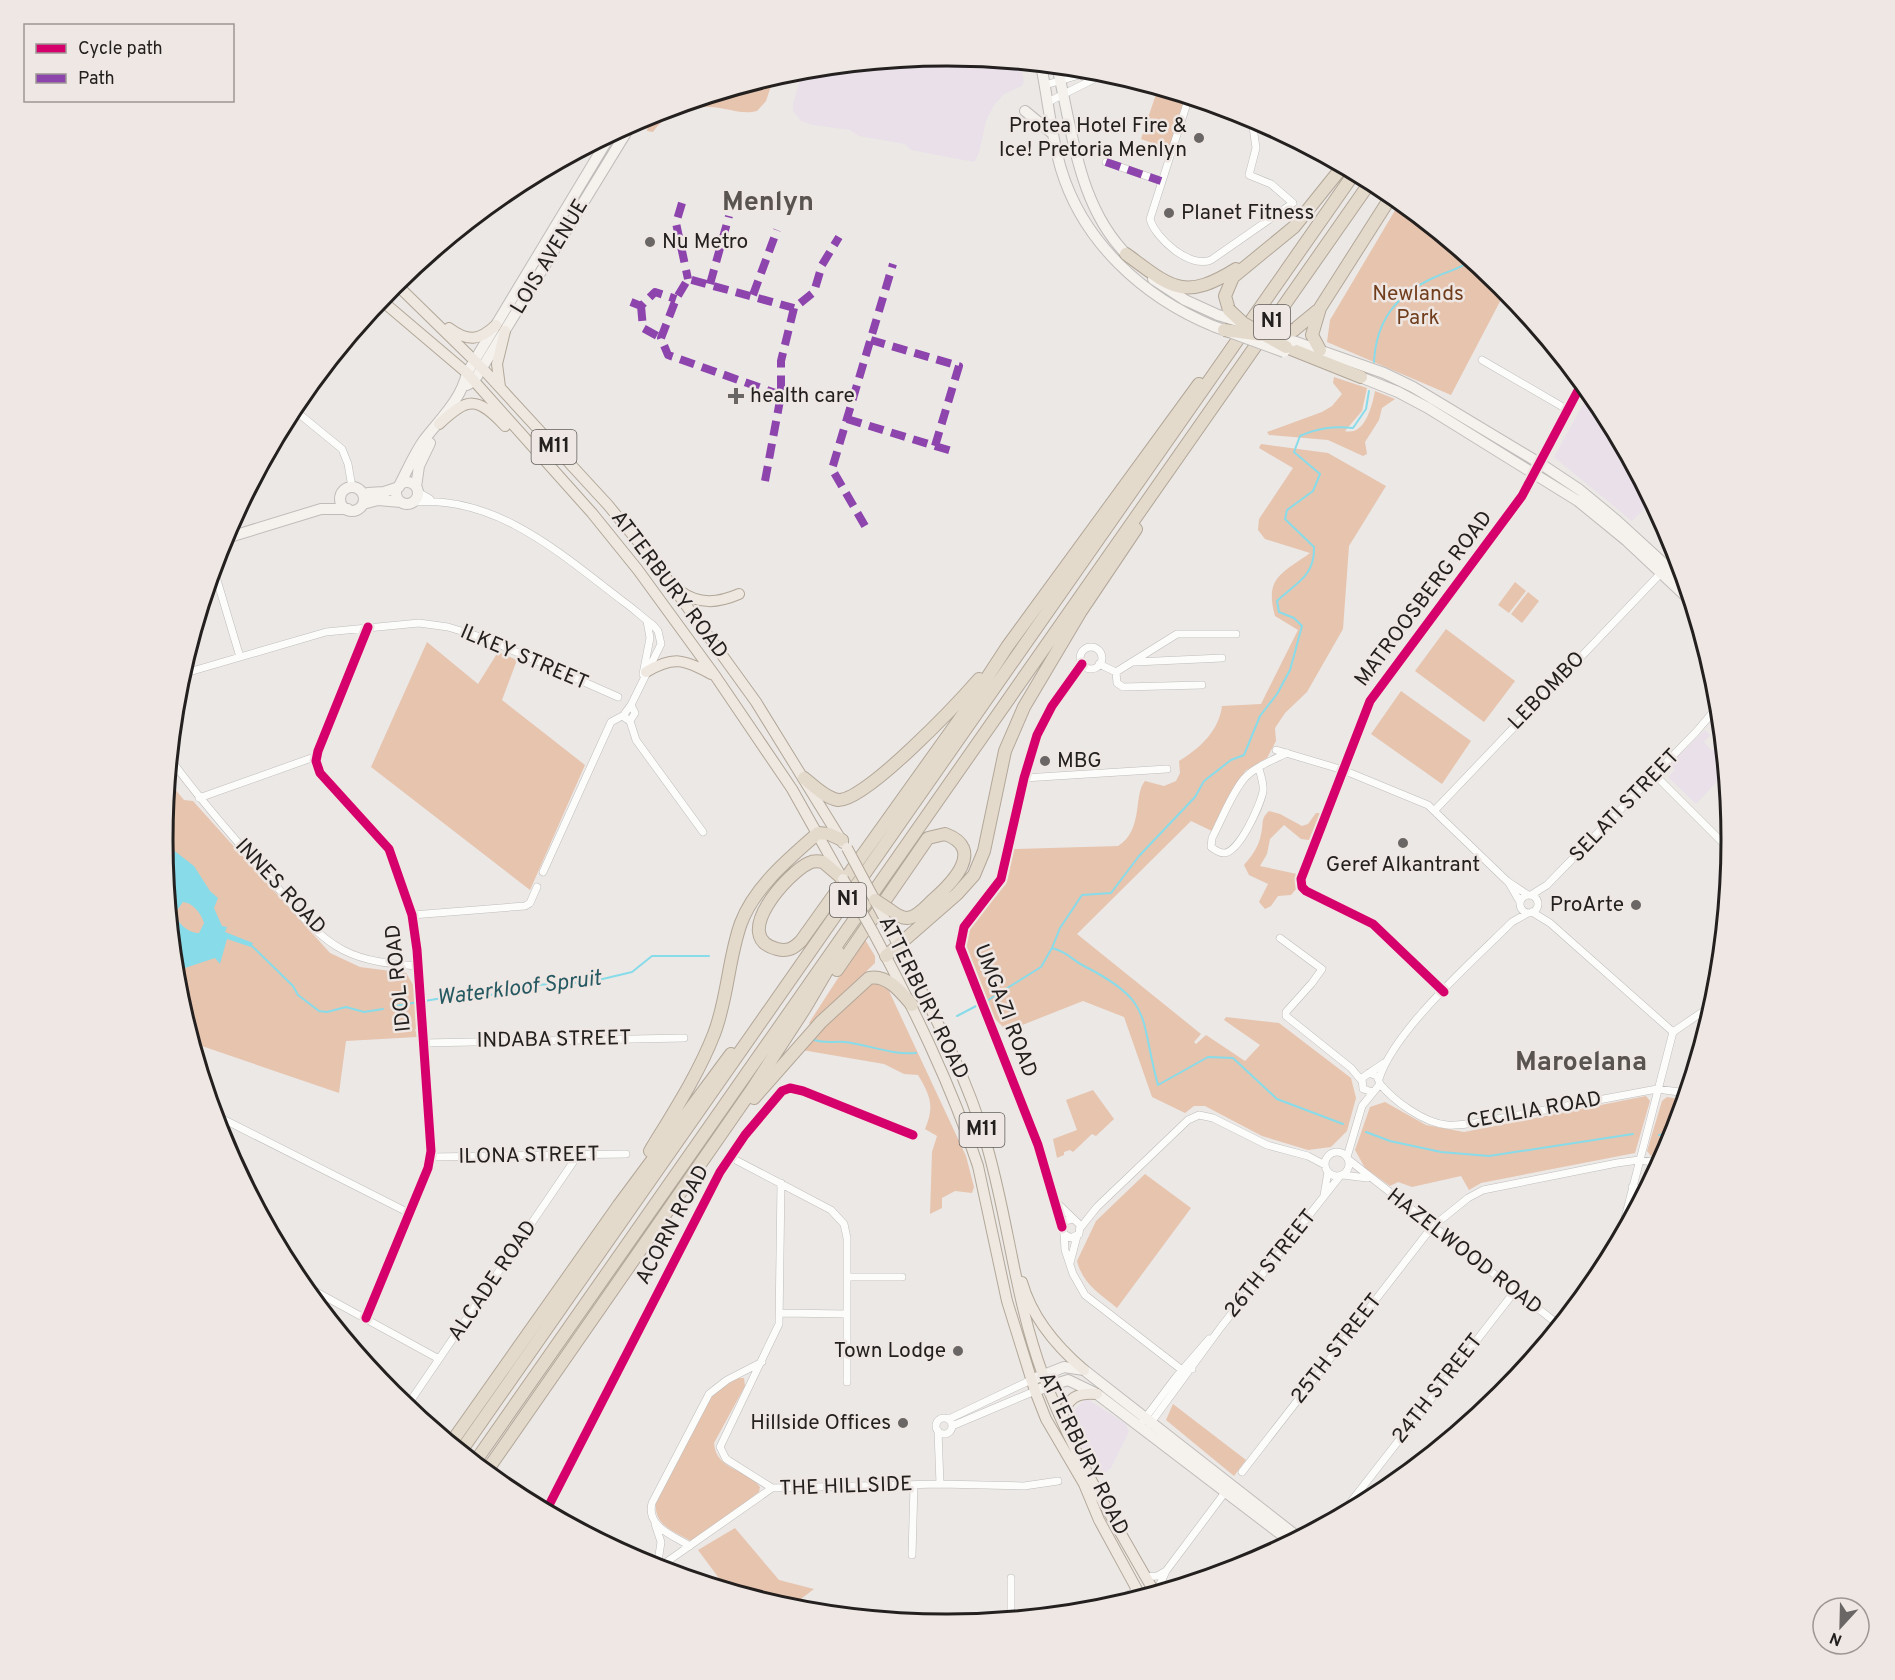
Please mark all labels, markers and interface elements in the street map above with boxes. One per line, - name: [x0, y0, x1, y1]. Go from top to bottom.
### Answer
- legend: [24, 24, 234, 102]
- text: Cycle path: [78, 38, 163, 61]
- text: Path: [78, 68, 115, 91]
- place label: Protea Hotel Fire & Ice! Pretoria Menlyn: [999, 113, 1187, 164]
- marker: Protea Hotel Fire & Ice! Pretoria Menlyn: [1192, 131, 1206, 145]
- district label: Menlyn: [722, 186, 814, 220]
- street label: LOIS AVENUE: [505, 195, 595, 319]
- place label: Planet Fitness: [1181, 200, 1314, 227]
- marker: Planet Fitness: [1162, 206, 1176, 220]
- place label: Nu Metro: [662, 229, 748, 256]
- marker: Nu Metro: [643, 235, 657, 249]
- park label: Newlands Park: [1372, 281, 1464, 332]
- road number: N1: [1254, 305, 1290, 339]
- place label: health care: [750, 383, 855, 410]
- marker: health care: [727, 387, 745, 405]
- road number: M11: [532, 430, 576, 464]
- street label: ATTERBURY ROAD: [604, 506, 734, 664]
- street label: MATROOSBERG ROAD: [1349, 506, 1499, 692]
- street label: ILKEY STREET: [456, 619, 592, 697]
- street label: LEBOMBO: [1503, 646, 1591, 736]
- street label: SELATI STREET: [1564, 744, 1686, 868]
- place label: MBG: [1057, 748, 1102, 775]
- marker: MBG: [1038, 754, 1052, 768]
- street label: INNES ROAD: [229, 833, 331, 941]
- marker: Geref Alkantrant: [1396, 836, 1410, 850]
- place label: Geref Alkantrant: [1326, 852, 1480, 879]
- road number: N1: [830, 883, 866, 917]
- place label: ProArte: [1550, 892, 1624, 919]
- marker: ProArte: [1629, 898, 1643, 912]
- street label: ATTERBURY ROAD: [872, 912, 974, 1084]
- street label: IDOL ROAD: [380, 923, 418, 1033]
- street label: UMGAZI ROAD: [967, 940, 1043, 1082]
- water label: Waterkloof Spruit: [435, 965, 604, 1012]
- street label: INDABA STREET: [476, 1025, 632, 1055]
- district label: Maroelana: [1515, 1046, 1647, 1080]
- street label: CECILIA ROAD: [1464, 1086, 1604, 1136]
- road number: M11: [960, 1113, 1004, 1147]
- street label: ILONA STREET: [458, 1141, 600, 1171]
- street label: ACORN ROAD: [630, 1160, 716, 1290]
- street label: HAZELWOOD ROAD: [1381, 1183, 1547, 1321]
- street label: 26TH STREET: [1219, 1204, 1323, 1324]
- street label: ALCADE ROAD: [443, 1215, 543, 1347]
- street label: 25TH STREET: [1285, 1288, 1389, 1410]
- street label: 24TH STREET: [1387, 1328, 1489, 1450]
- place label: Town Lodge: [834, 1338, 946, 1365]
- marker: Town Lodge: [951, 1344, 965, 1358]
- street label: ATTERBURY ROAD: [1032, 1368, 1134, 1540]
- place label: Hillside Offices: [750, 1410, 891, 1437]
- marker: Hillside Offices: [896, 1416, 910, 1430]
- street label: THE HILLSIDE: [779, 1471, 913, 1503]
- north arrow: [1811, 1596, 1871, 1656]
- text: N: [1827, 1627, 1845, 1649]

